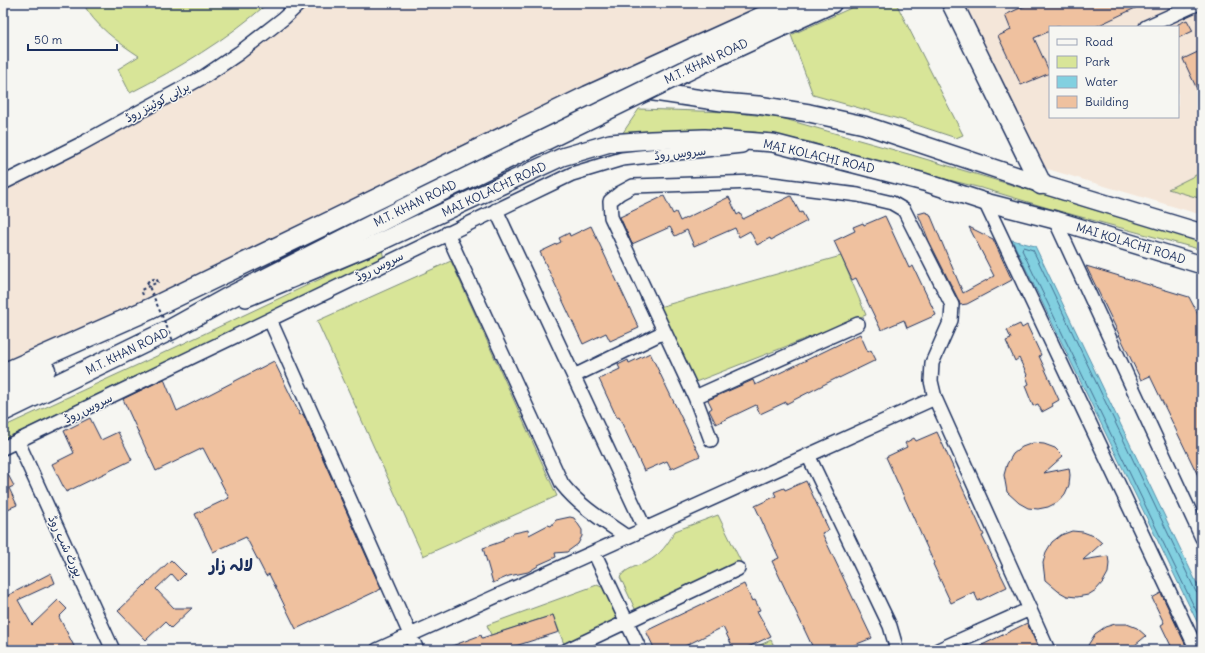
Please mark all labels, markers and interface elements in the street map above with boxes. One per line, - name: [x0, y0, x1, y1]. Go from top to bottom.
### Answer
- scale bar: [28, 26, 117, 52]
- legend: [1049, 26, 1179, 118]
- text: 50 m: [34, 32, 63, 47]
- text: Road: [1085, 34, 1113, 49]
- street label: M.T. KHAN ROAD: [662, 35, 750, 87]
- text: Park: [1085, 54, 1110, 69]
- text: Water: [1085, 74, 1118, 89]
- street label: پرانی کوئینز روڈ: [122, 79, 192, 126]
- text: Building: [1085, 94, 1129, 109]
- street label: MAI KOLACHI ROAD: [762, 136, 876, 176]
- street label: سروس روڈ: [653, 143, 707, 164]
- street label: MAI KOLACHI ROAD: [439, 158, 549, 220]
- street label: M.T. KHAN ROAD: [371, 176, 459, 230]
- street label: MAI KOLACHI ROAD: [1074, 219, 1188, 267]
- street label: سروس روڈ: [352, 248, 406, 285]
- street label: M.T. KHAN ROAD: [83, 324, 171, 378]
- street label: سروس روڈ: [61, 390, 115, 427]
- street label: پورٹ شپ روڈ: [44, 513, 87, 580]
- district label: لالہ زار: [207, 555, 253, 575]

